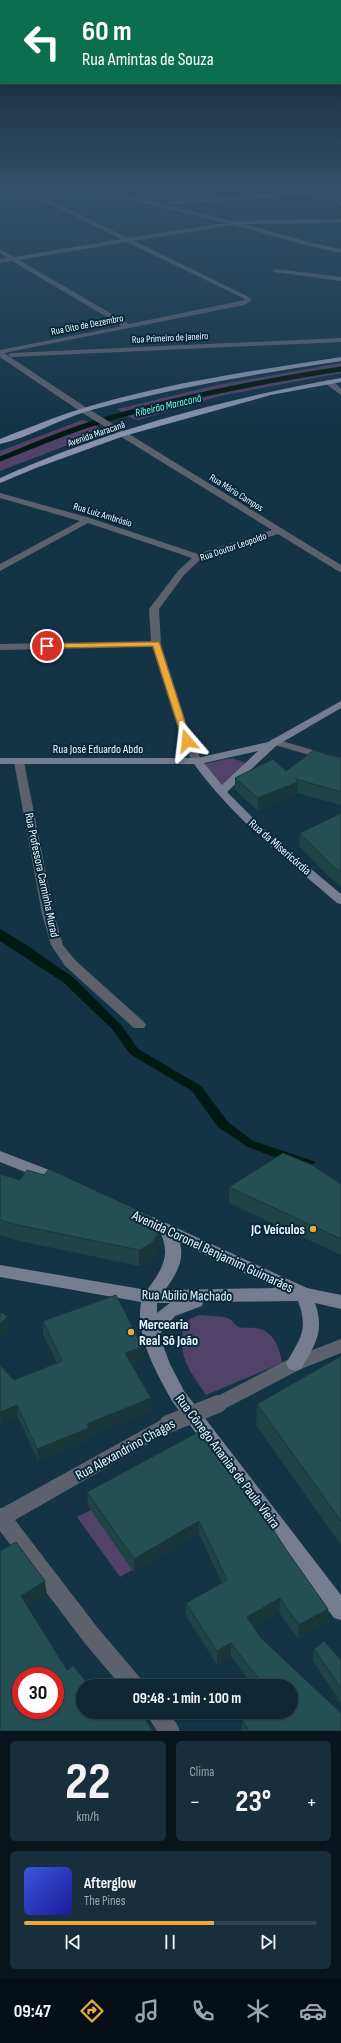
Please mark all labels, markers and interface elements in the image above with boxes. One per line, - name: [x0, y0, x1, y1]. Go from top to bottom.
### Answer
- text: 60 m: [82, 15, 131, 48]
- icon: left: [16, 16, 68, 68]
- text: Rua Amintas de Souza: [82, 49, 214, 70]
- street label: Rua Oito de Dezembro: [50, 312, 124, 338]
- street label: Rua Primeiro de Janeiro: [131, 330, 209, 346]
- water label: Ribeirão Maracanã: [134, 391, 203, 419]
- street label: Avenida Maracanã: [65, 418, 127, 450]
- street label: Rua Mário Campos: [207, 472, 266, 514]
- street label: Rua Luiz Ambrósio: [72, 500, 133, 530]
- street label: Rua Doutor Leopoldo: [199, 530, 268, 564]
- pin: [30, 629, 64, 663]
- icon: arrive: [36, 635, 58, 657]
- position arrow: [166, 720, 208, 762]
- street label: Rua José Eduardo Abdo: [53, 742, 143, 757]
- street label: Rua Professora Carminha Murad: [21, 811, 62, 939]
- street label: Rua da Misericórdia: [245, 816, 314, 879]
- street label: Avenida Coronel Benjamim Guimarães: [129, 1206, 296, 1296]
- place label: JC Veículos: [250, 1221, 305, 1238]
- marker: JC Veículos: [308, 1224, 318, 1234]
- street label: Rua Abílio Machado: [142, 1286, 233, 1305]
- place label: Mercearia Real Sô João: [139, 1316, 198, 1349]
- marker: Mercearia Real Sô João: [126, 1327, 136, 1337]
- street label: Rua Cônego Ananias de Paula Vieira: [172, 1391, 284, 1532]
- street label: Rua Alexandrino Chagas: [72, 1415, 178, 1484]
- speed limit sign: 30: [12, 1667, 64, 1719]
- text: 09:48 · 1 min · 100 m: [133, 1689, 241, 1708]
- text: 22: [65, 1751, 111, 1814]
- text: Clima: [190, 1764, 214, 1780]
- text: 23°: [235, 1784, 271, 1820]
- text: −: [190, 1789, 200, 1816]
- text: +: [306, 1789, 317, 1816]
- text: km/h: [77, 1809, 99, 1825]
- text: Afterglow: [84, 1874, 136, 1893]
- text: The Pines: [84, 1893, 125, 1909]
- icon: previous: [62, 1931, 84, 1953]
- icon: pause: [159, 1931, 181, 1953]
- icon: next: [257, 1931, 279, 1953]
- icon: directions: [78, 1997, 106, 2025]
- icon: music: [133, 1997, 161, 2025]
- icon: phone: [189, 1997, 217, 2025]
- icon: climate: [244, 1997, 272, 2025]
- icon: car: [299, 1997, 327, 2025]
- text: 09:47: [14, 2001, 51, 2022]

